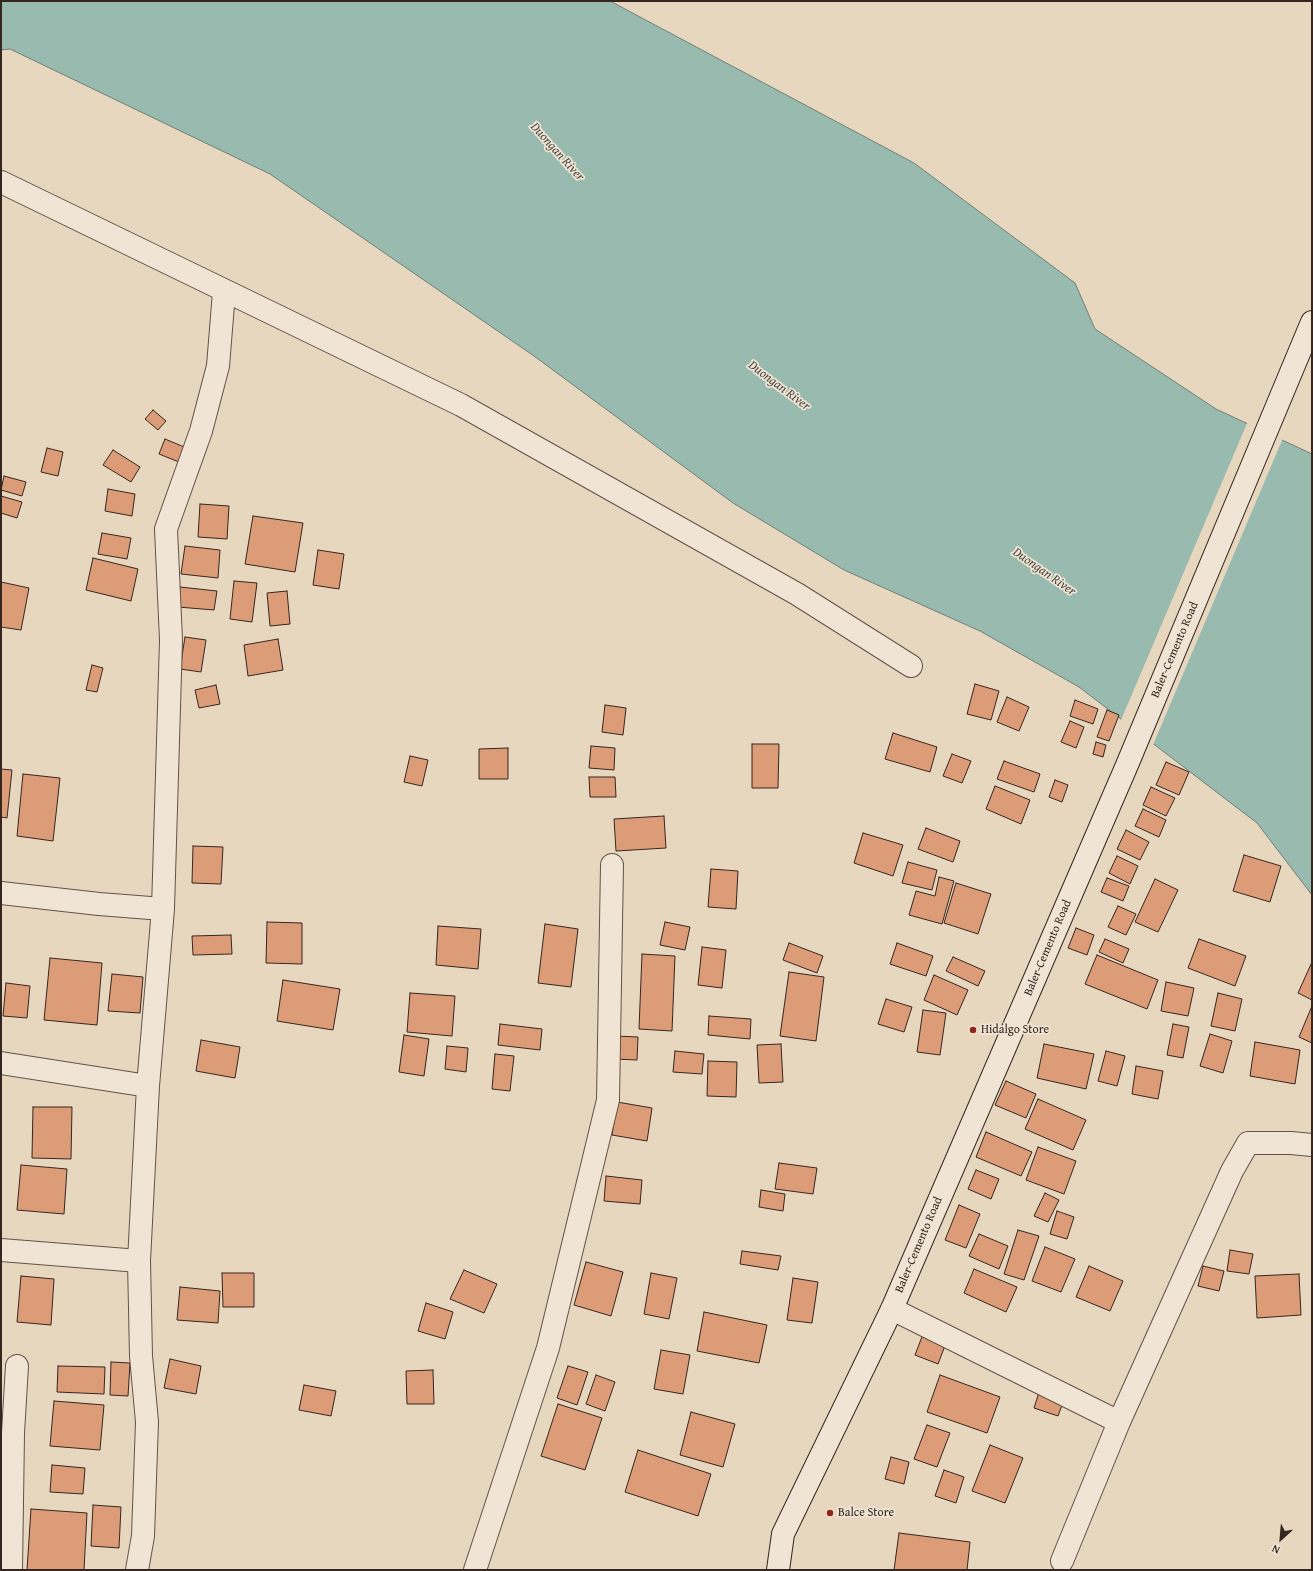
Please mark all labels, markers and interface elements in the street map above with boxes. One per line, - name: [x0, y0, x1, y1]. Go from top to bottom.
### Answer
- water label: Duongan River: [527, 120, 587, 184]
- water label: Duongan River: [745, 358, 813, 414]
- water label: Duongan River: [1009, 545, 1079, 599]
- street label: Baler-Cemento Road: [1148, 600, 1202, 700]
- street label: Baler-Cemento Road: [1021, 898, 1075, 998]
- place label: Hidalgo Store: [981, 1023, 1049, 1037]
- marker: Hidalgo Store: [968, 1025, 978, 1035]
- street label: Baler-Cemento Road: [892, 1195, 946, 1295]
- place label: Balce Store: [838, 1506, 894, 1520]
- marker: Balce Store: [825, 1508, 835, 1518]
- north arrow: [1261, 1519, 1301, 1559]
- text: N: [1269, 1541, 1283, 1559]

